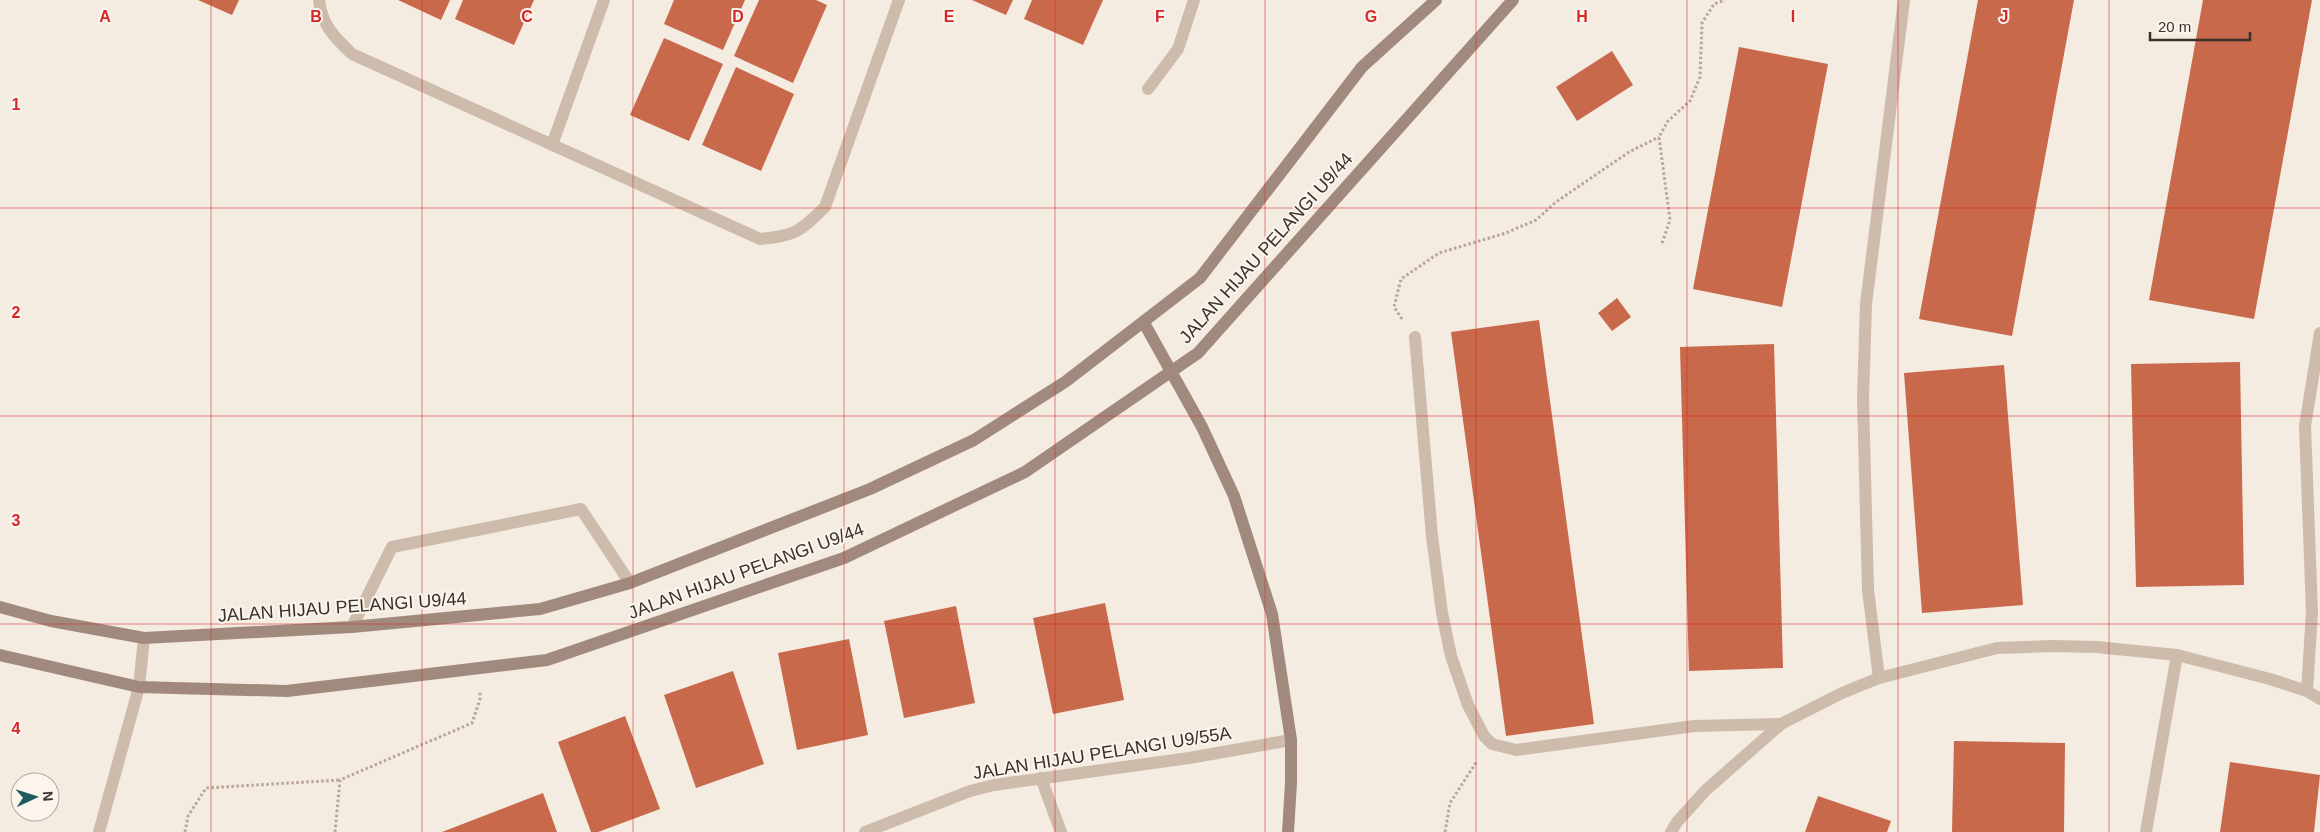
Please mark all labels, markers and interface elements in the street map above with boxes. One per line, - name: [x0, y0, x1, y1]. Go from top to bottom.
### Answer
- text: A: [99, 8, 111, 25]
- text: B: [310, 8, 322, 25]
- text: C: [521, 8, 533, 25]
- text: D: [732, 8, 744, 25]
- text: E: [944, 8, 955, 25]
- text: F: [1155, 8, 1165, 25]
- text: G: [1365, 8, 1377, 25]
- text: H: [1576, 8, 1588, 25]
- text: I: [1791, 8, 1795, 25]
- text: J: [2000, 8, 2008, 25]
- scale bar: [2150, 10, 2250, 42]
- text: 20 m: [2158, 18, 2191, 35]
- text: 1: [12, 96, 21, 113]
- street label: JALAN HIJAU PELANGI U9/44: [1175, 149, 1357, 347]
- text: 2: [12, 304, 21, 321]
- text: 3: [12, 512, 21, 529]
- street label: JALAN HIJAU PELANGI U9/44: [626, 519, 866, 623]
- street label: JALAN HIJAU PELANGI U9/44: [217, 588, 467, 626]
- text: 4: [12, 720, 21, 737]
- street label: JALAN HIJAU PELANGI U9/55A: [971, 723, 1233, 783]
- north arrow: [10, 772, 60, 822]
- text: N: [40, 790, 56, 802]

